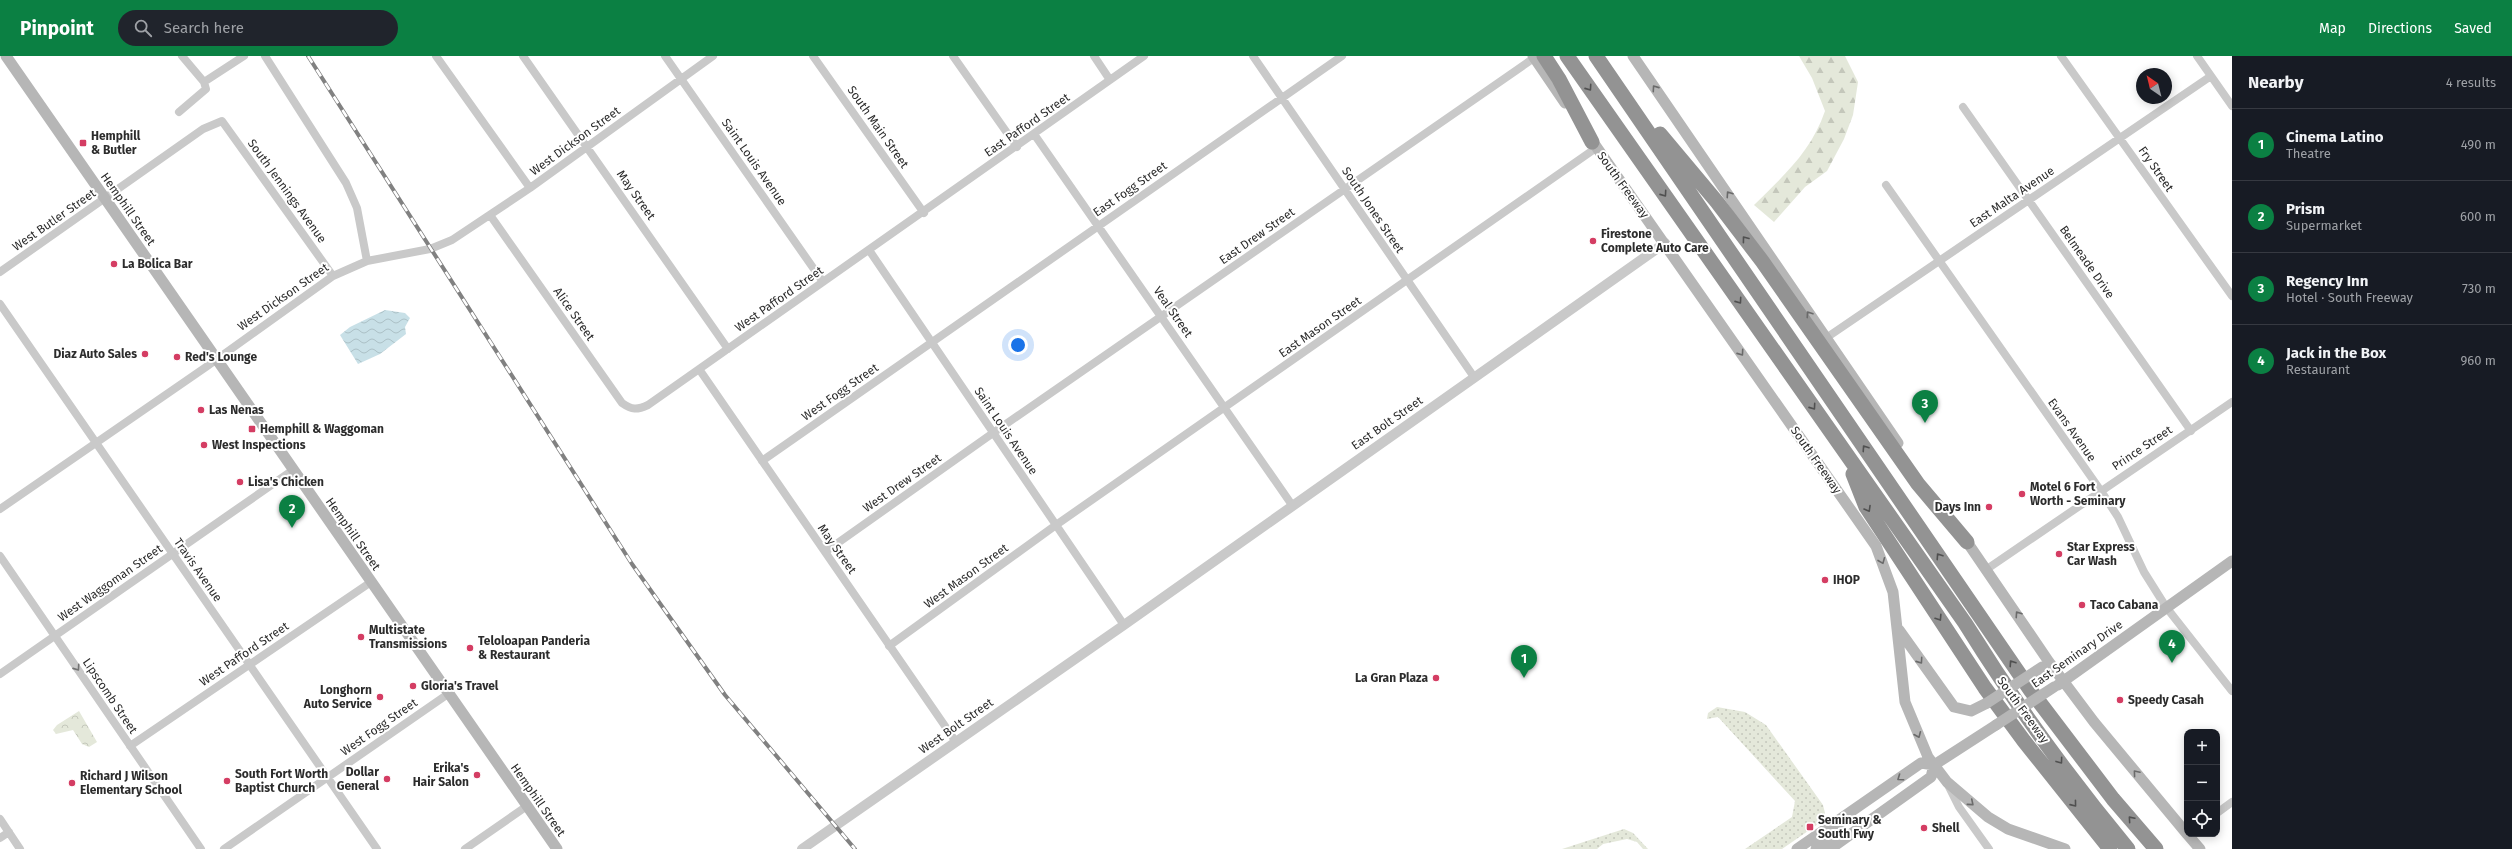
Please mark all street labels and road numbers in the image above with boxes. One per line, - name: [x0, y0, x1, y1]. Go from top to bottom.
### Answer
- street label: South Main Street: [844, 83, 912, 171]
- street label: East Pafford Street: [982, 90, 1073, 160]
- street label: West Dickson Street: [527, 103, 623, 178]
- street label: Saint Louis Avenue: [719, 116, 789, 208]
- street label: South Jennings Avenue: [245, 137, 329, 245]
- street label: Fry Street: [2135, 144, 2177, 195]
- street label: South Freeway: [1594, 149, 1652, 221]
- street label: East Fogg Street: [1091, 158, 1170, 220]
- street label: South Jones Street: [1339, 164, 1407, 256]
- street label: East Malta Avenue: [1967, 164, 2057, 230]
- street label: May Street: [614, 168, 659, 223]
- street label: Hemphill Street: [98, 170, 159, 248]
- street label: West Butler Street: [10, 186, 99, 254]
- street label: East Drew Street: [1217, 204, 1298, 267]
- street label: Belmeade Drive: [2057, 223, 2117, 301]
- street label: West Dickson Street: [235, 260, 332, 334]
- street label: West Pafford Street: [732, 263, 826, 335]
- street label: Veal Street: [1151, 284, 1196, 341]
- street label: Alice Street: [551, 285, 598, 344]
- street label: East Mason Street: [1276, 293, 1364, 361]
- street label: West Fogg Street: [799, 360, 881, 424]
- street label: Saint Louis Avenue: [971, 385, 1041, 477]
- street label: East Bolt Street: [1349, 393, 1426, 453]
- street label: Evans Avenue: [2045, 396, 2099, 464]
- street label: Prince Street: [2109, 422, 2175, 473]
- street label: South Freeway: [1788, 424, 1844, 496]
- street label: West Drew Street: [860, 450, 944, 515]
- street label: Hemphill Street: [323, 495, 384, 573]
- street label: May Street: [815, 522, 860, 577]
- street label: Travis Avenue: [171, 536, 225, 604]
- street label: West Mason Street: [921, 540, 1011, 611]
- street label: West Waggoman Street: [55, 541, 165, 624]
- street label: East Seminary Drive: [2029, 617, 2125, 691]
- street label: West Pafford Street: [197, 619, 292, 689]
- street label: Lipscomb Street: [80, 656, 141, 737]
- street label: South Freeway: [1994, 674, 2052, 746]
- street label: West Fogg Street: [338, 695, 420, 759]
- street label: West Bolt Street: [916, 695, 996, 757]
- street label: Hemphill Street: [508, 761, 569, 839]

